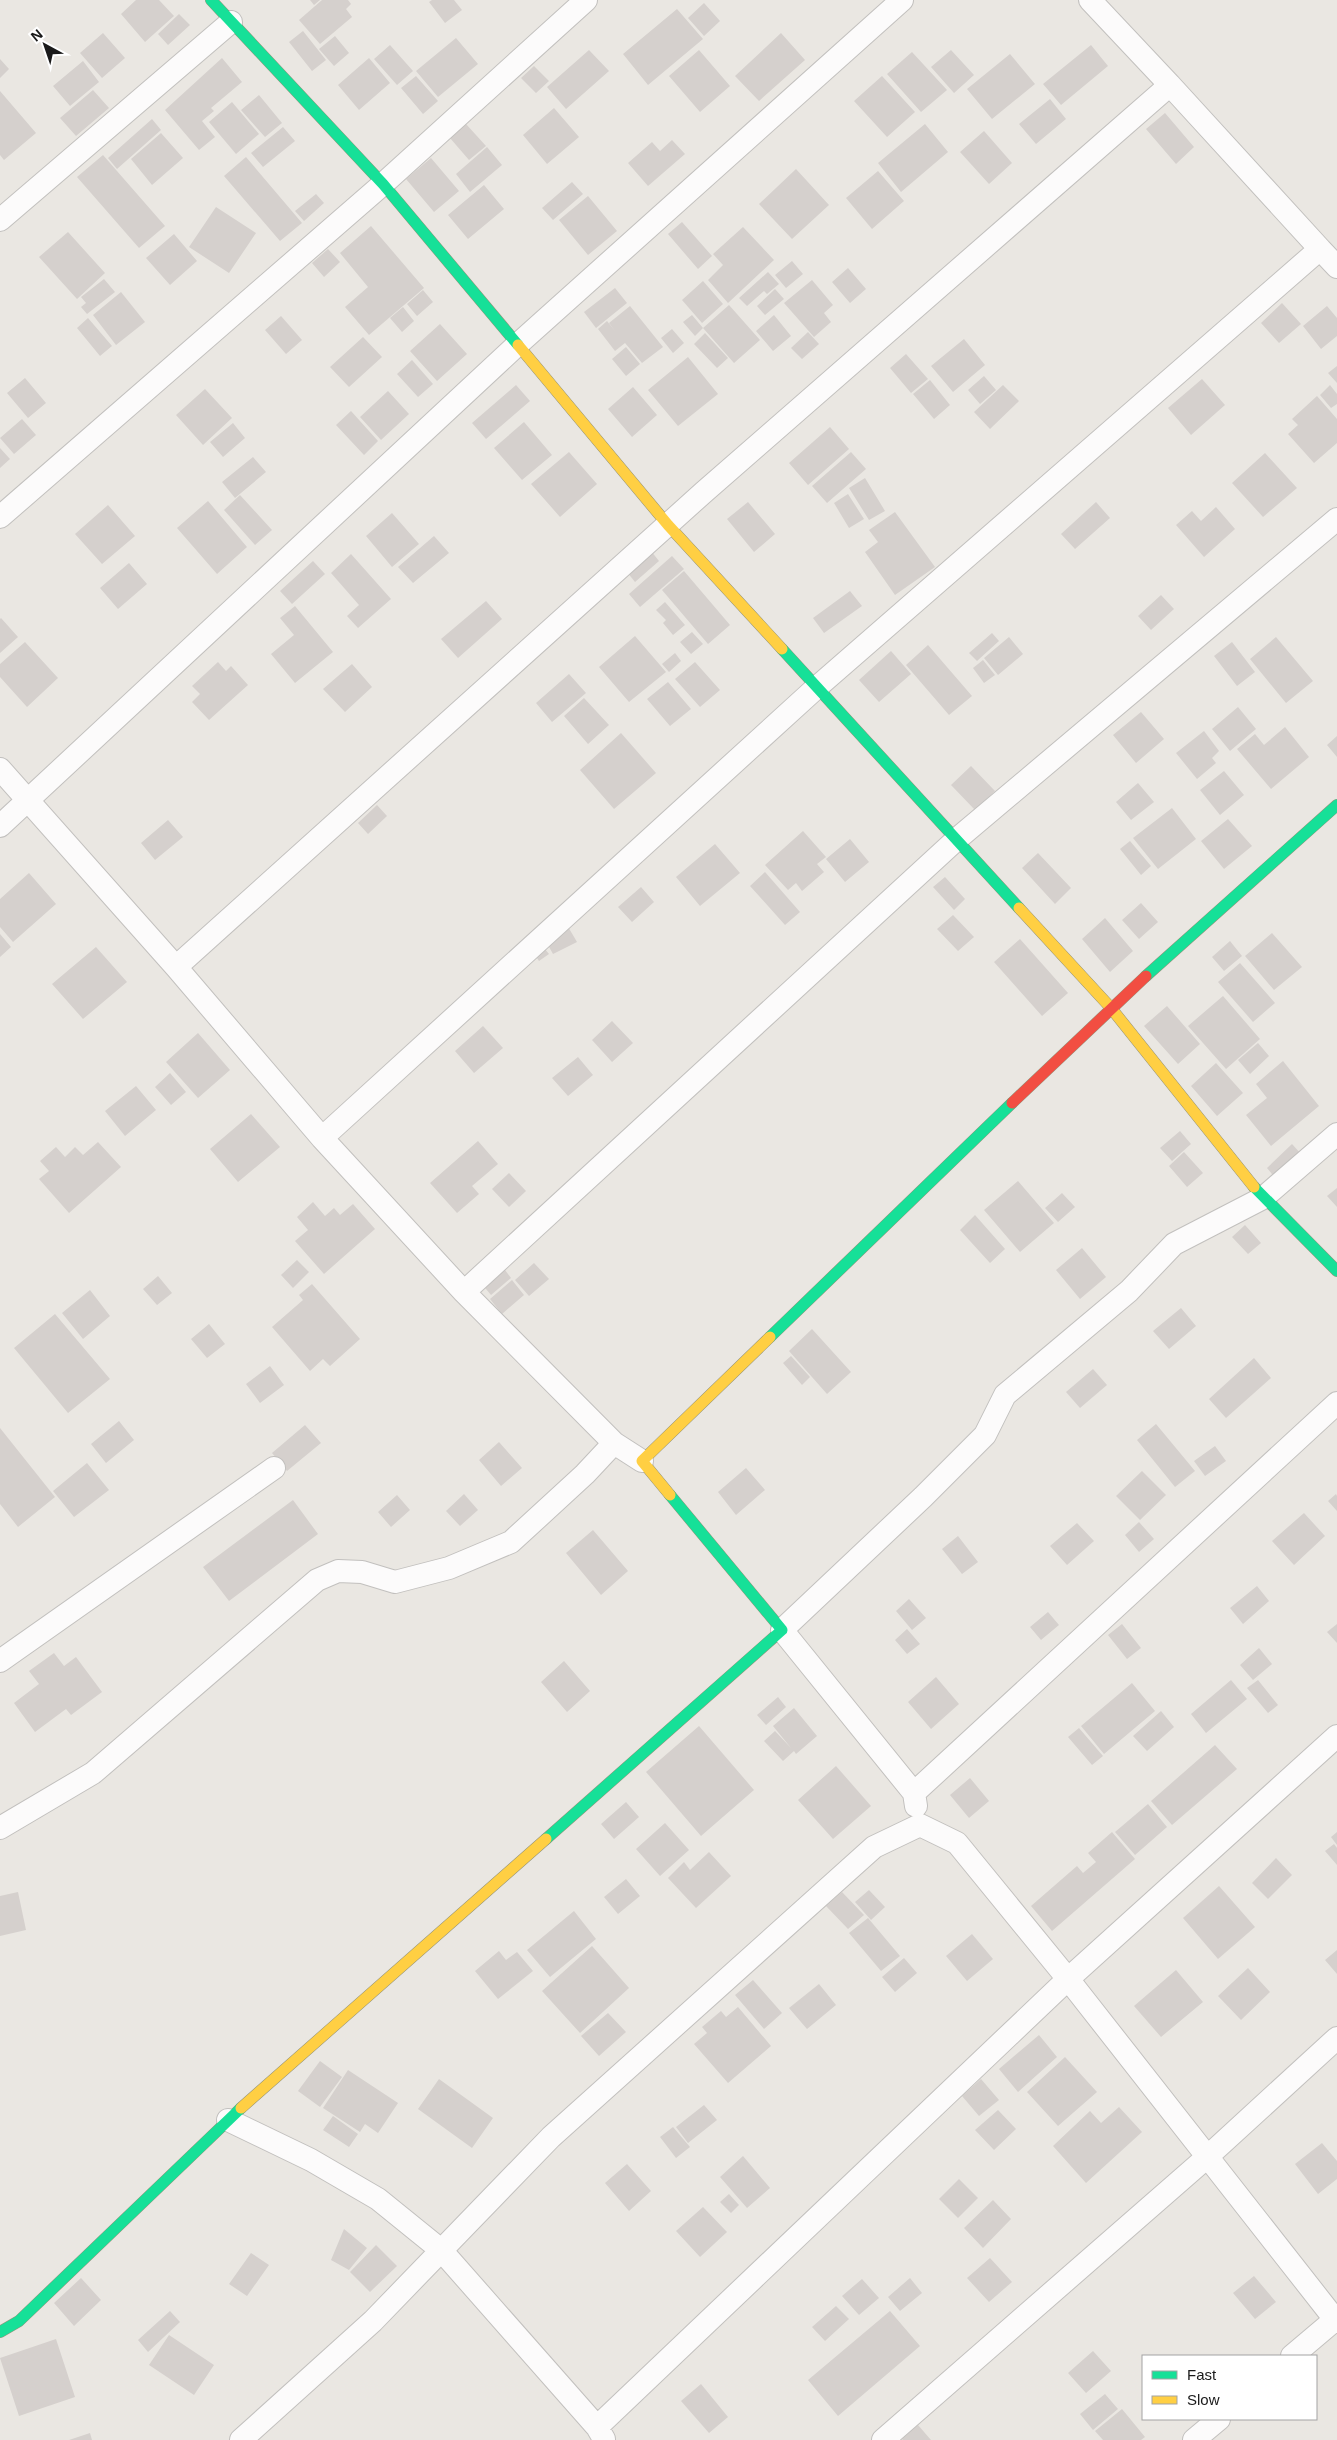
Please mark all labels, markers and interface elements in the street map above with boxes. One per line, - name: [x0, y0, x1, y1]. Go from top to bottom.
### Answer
- north arrow: [20, 20, 70, 70]
- text: N: [28, 26, 46, 44]
- legend: [1142, 2355, 1317, 2420]
- text: Fast: [1187, 2366, 1217, 2383]
- text: Slow: [1187, 2391, 1220, 2408]

